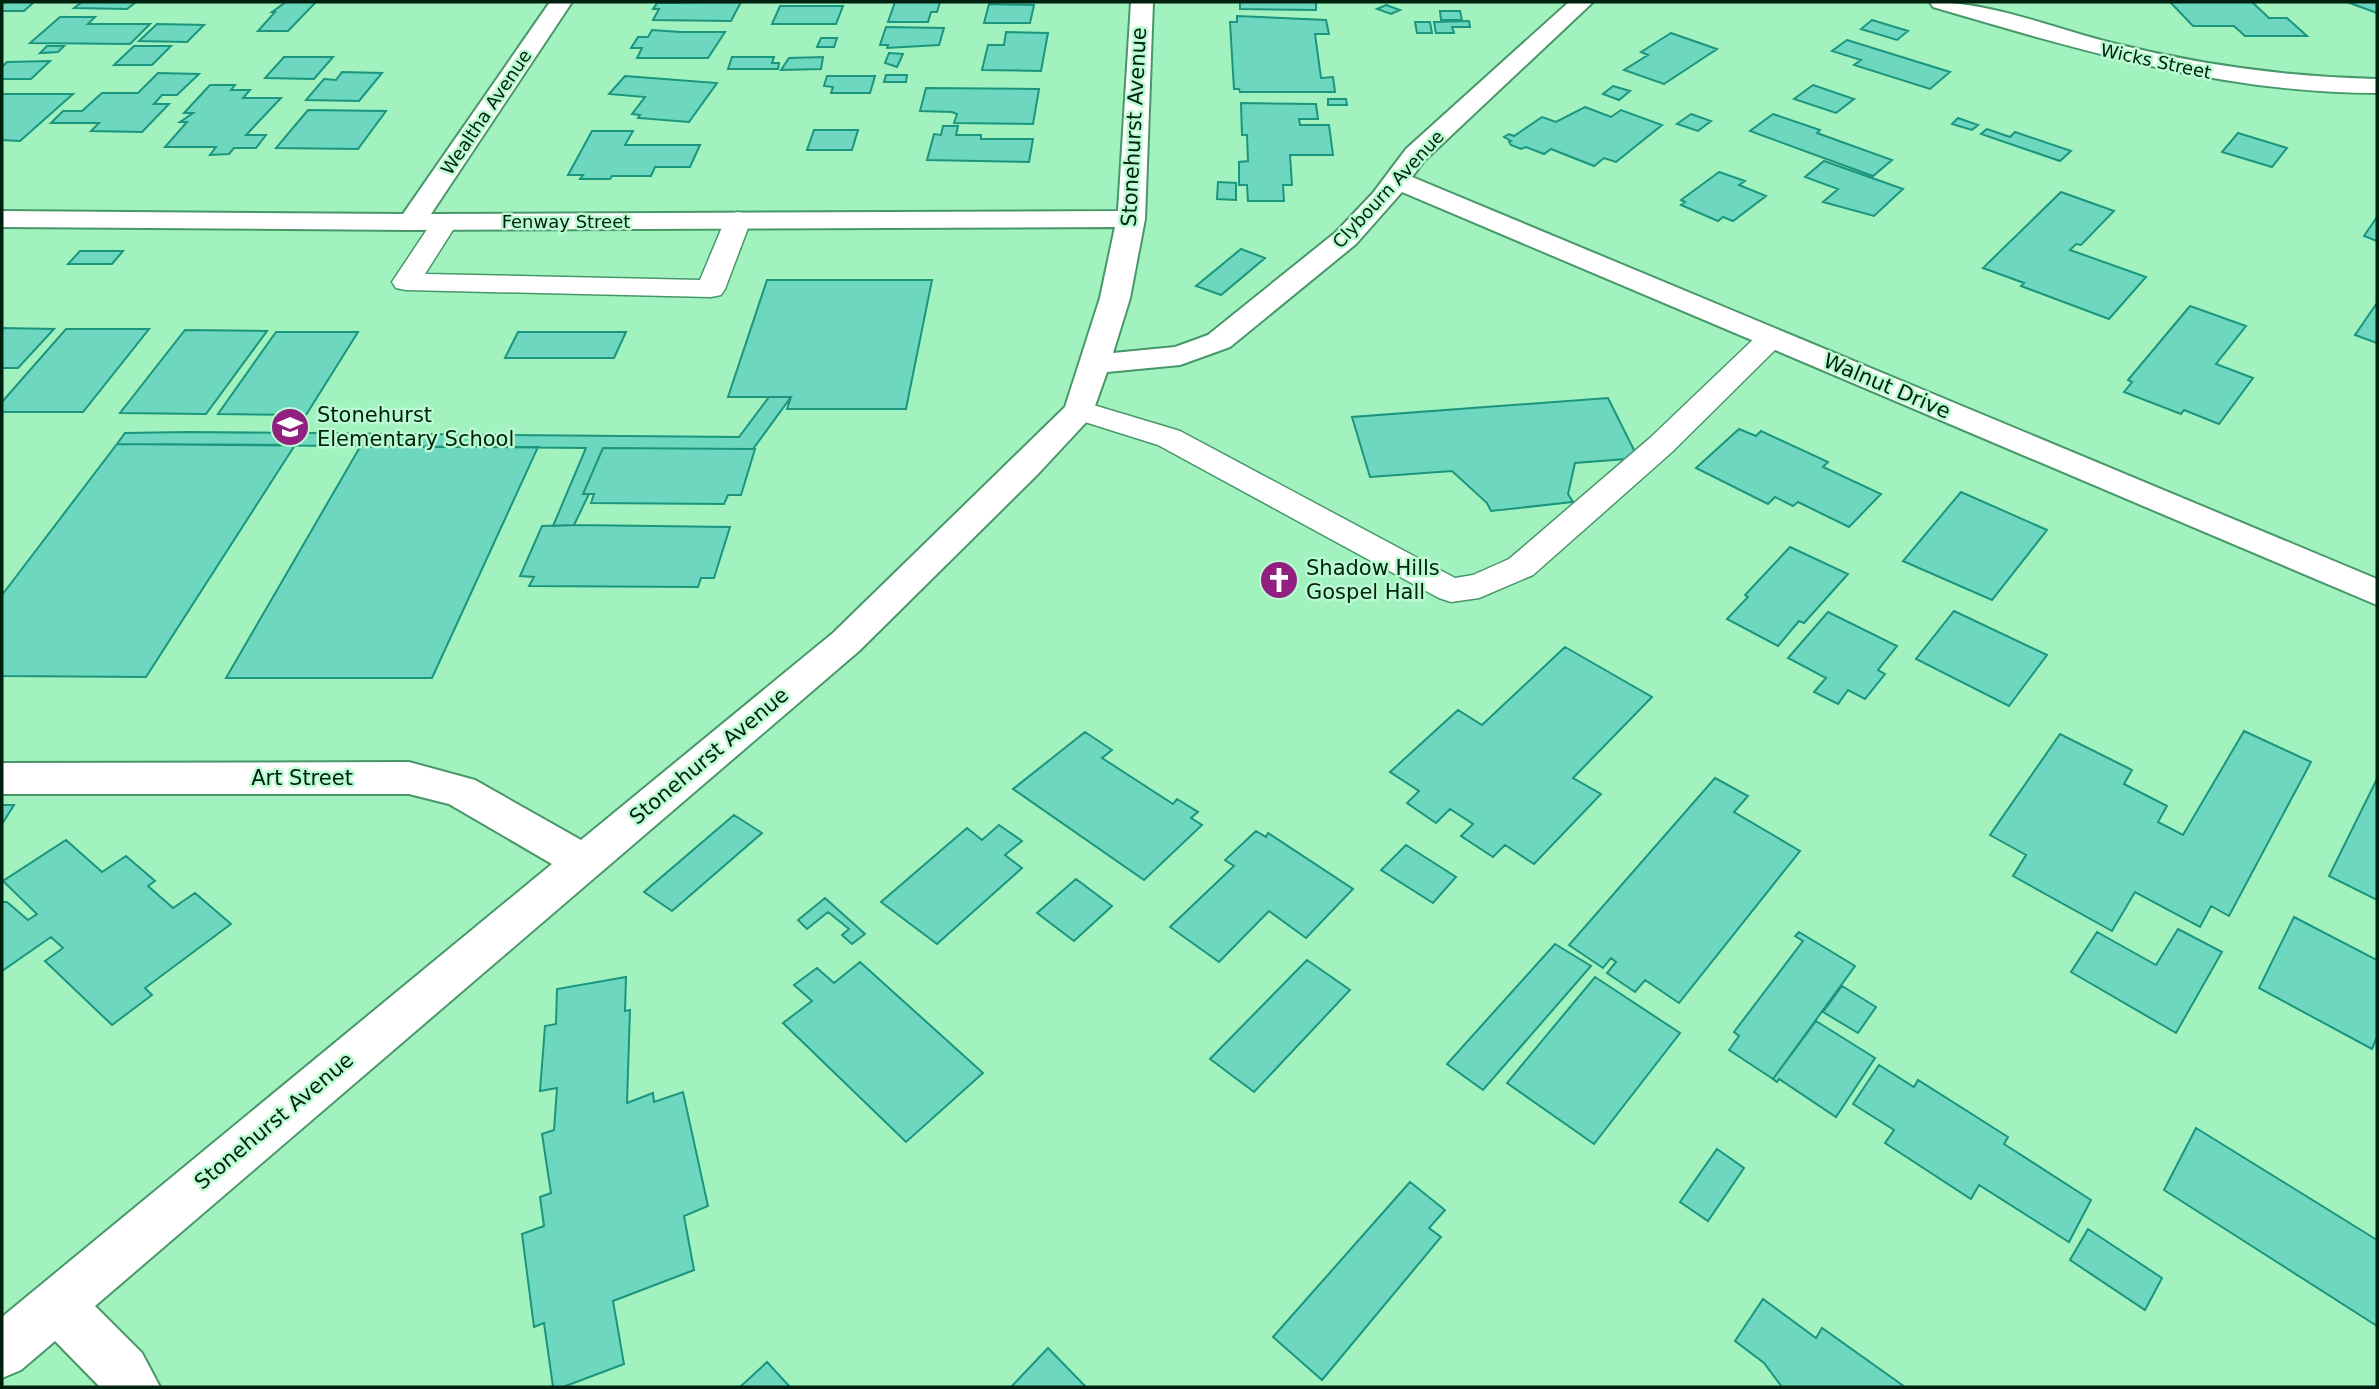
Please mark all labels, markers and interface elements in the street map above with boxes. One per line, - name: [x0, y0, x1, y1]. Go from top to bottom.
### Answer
- street label: Stonehurst Avenue: [1117, 27, 1151, 227]
- street label: Wicks Street: [2099, 39, 2213, 83]
- street label: Wealtha Avenue: [436, 46, 536, 178]
- street label: Clybourn Avenue: [1328, 126, 1448, 252]
- street label: Fenway Street: [502, 211, 630, 232]
- street label: Walnut Drive: [1820, 348, 1954, 424]
- place label: Stonehurst Elementary School: [317, 403, 514, 451]
- school or university icon: Stonehurst Elementary School: [269, 406, 311, 448]
- place label: Shadow Hills Gospel Hall: [1306, 556, 1440, 604]
- church icon: Shadow Hills Gospel Hall: [1258, 559, 1300, 601]
- street label: Stonehurst Avenue: [625, 683, 793, 829]
- street label: Art Street: [251, 766, 353, 790]
- street label: Stonehurst Avenue: [190, 1048, 358, 1194]

